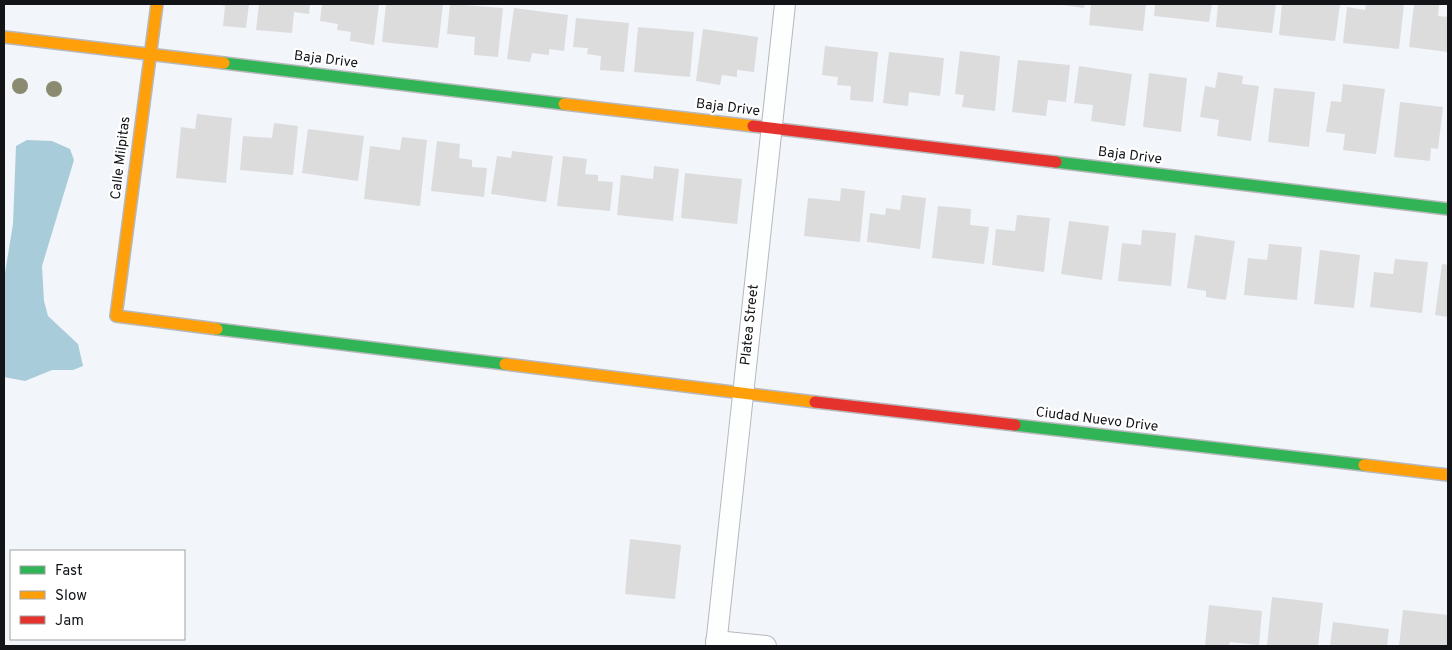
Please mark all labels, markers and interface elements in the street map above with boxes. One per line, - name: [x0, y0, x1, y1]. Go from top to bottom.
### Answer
- street label: Baja Drive: [293, 48, 359, 72]
- street label: Baja Drive: [695, 96, 761, 120]
- street label: Calle Milpitas: [107, 115, 135, 201]
- street label: Baja Drive: [1097, 144, 1163, 168]
- street label: Platea Street: [737, 284, 763, 366]
- street label: Ciudad Nuevo Drive: [1035, 404, 1159, 436]
- legend: [10, 550, 185, 640]
- text: Fast: [55, 562, 83, 581]
- text: Slow: [55, 587, 87, 606]
- text: Jam: [55, 612, 84, 631]

